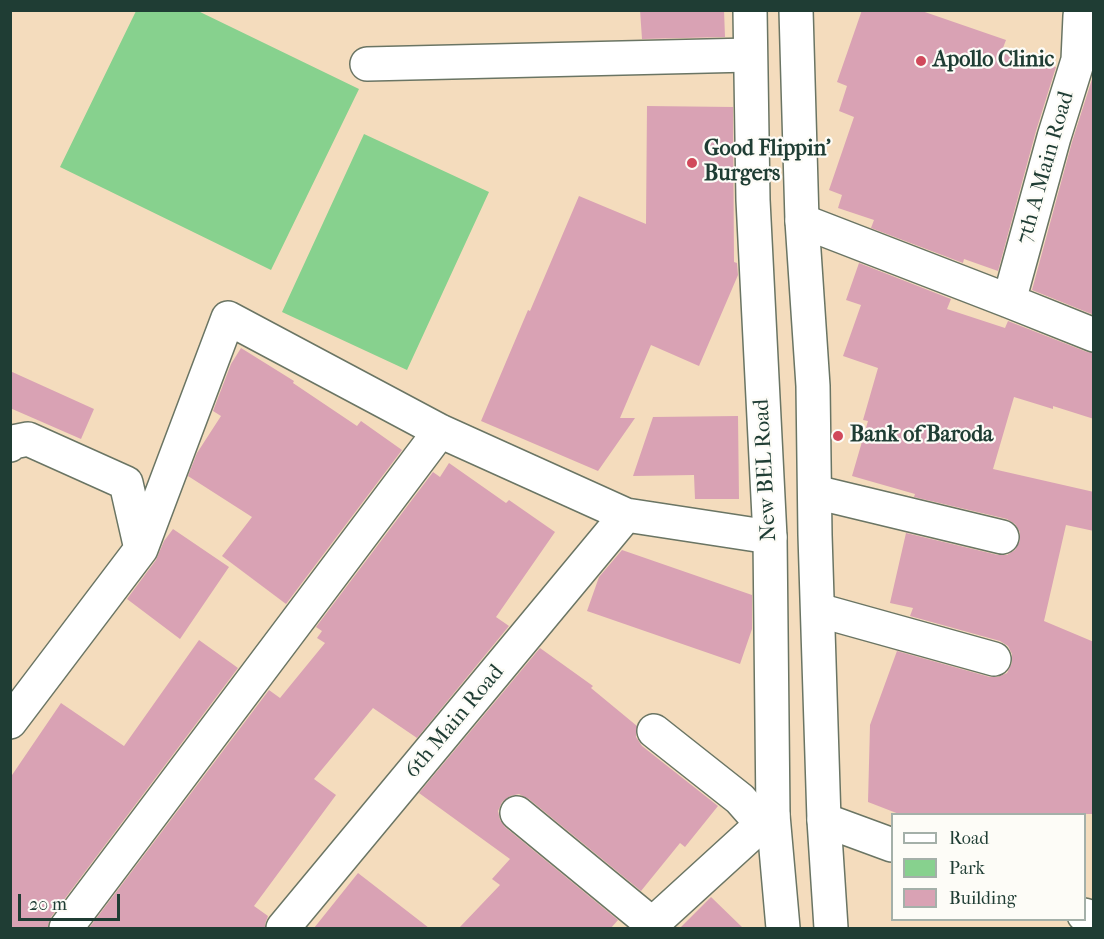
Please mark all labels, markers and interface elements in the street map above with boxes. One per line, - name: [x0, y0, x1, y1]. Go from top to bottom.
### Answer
- place label: Apollo Clinic: [933, 48, 1054, 74]
- marker: Apollo Clinic: [914, 54, 928, 68]
- street label: 7th A Main Road: [1012, 89, 1080, 247]
- place label: Good Flippin' Burgers: [704, 137, 831, 188]
- marker: Good Flippin' Burgers: [685, 156, 699, 170]
- street label: New BEL Road: [749, 398, 783, 542]
- place label: Bank of Baroda: [850, 423, 993, 449]
- marker: Bank of Baroda: [831, 429, 845, 443]
- street label: 6th Main Road: [400, 660, 510, 784]
- legend: [891, 813, 1086, 921]
- text: Road: [949, 828, 989, 849]
- text: Park: [949, 858, 985, 879]
- scale bar: [21, 882, 123, 920]
- text: Building: [949, 888, 1016, 909]
- text: 20 m: [29, 894, 67, 915]

